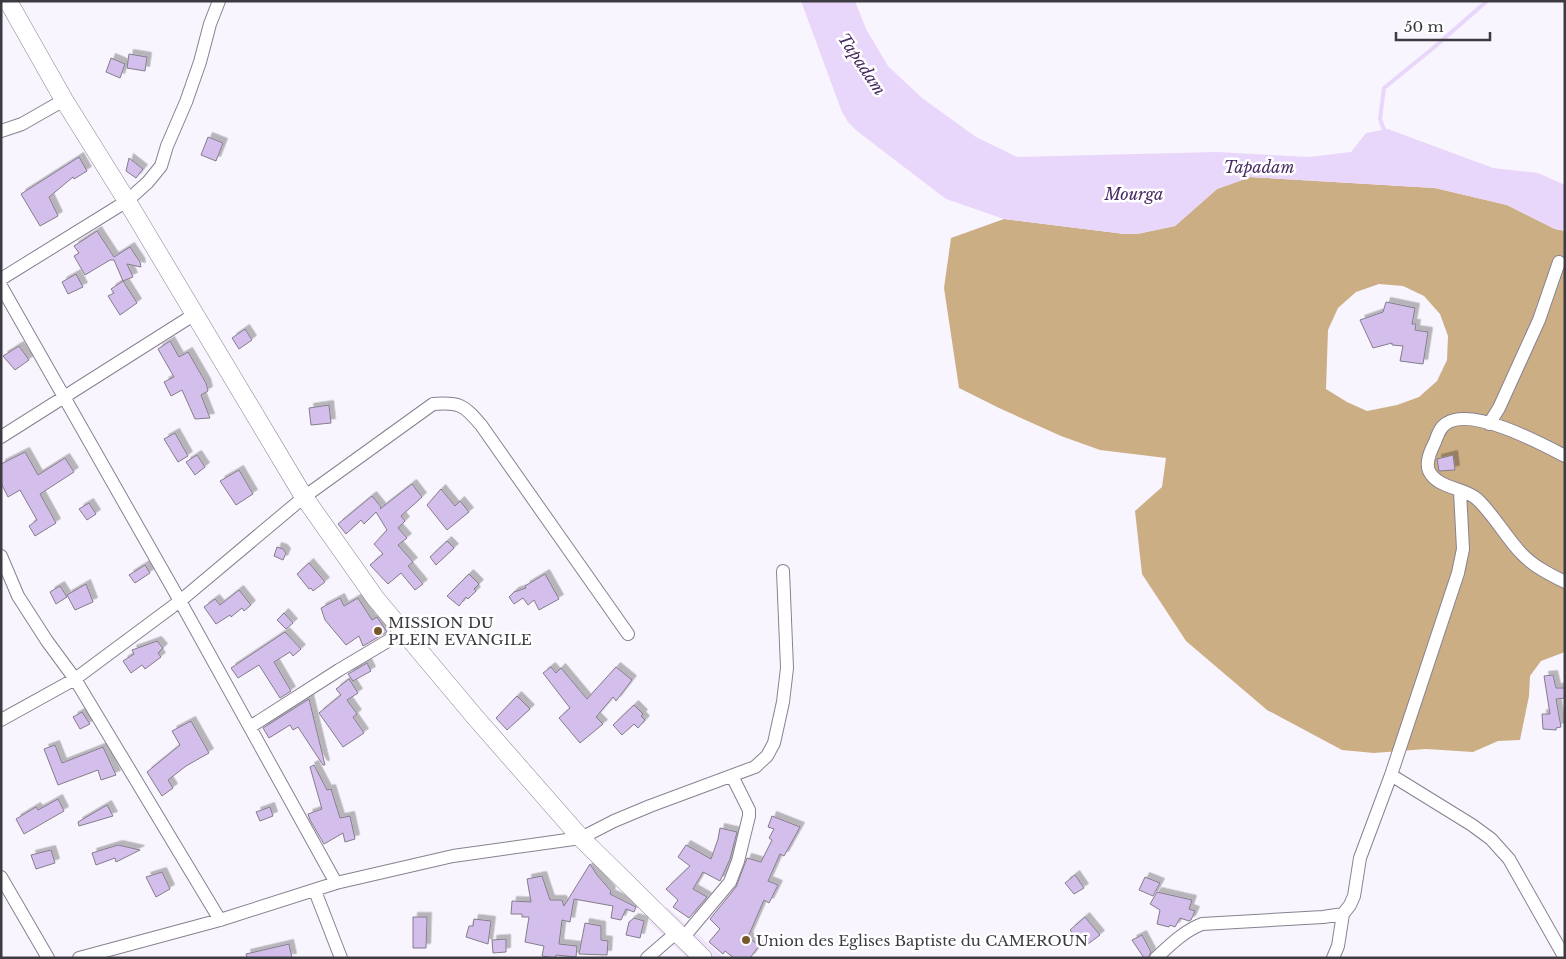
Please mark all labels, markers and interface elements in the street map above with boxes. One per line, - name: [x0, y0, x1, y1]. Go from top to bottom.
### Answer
- scale bar: [1396, 10, 1490, 42]
- text: 50 m: [1404, 17, 1444, 36]
- water label: Tapadam: [834, 29, 890, 99]
- water label: Tapadam: [1224, 157, 1294, 177]
- water label: Mourga: [1104, 184, 1163, 204]
- place label: MISSION DU PLEIN EVANGILE: [388, 613, 532, 649]
- marker: MISSION DU PLEIN EVANGILE: [372, 625, 384, 637]
- place label: Union des Eglises Baptiste du CAMEROUN: [756, 931, 1088, 950]
- marker: Union des Eglises Baptiste du CAMEROUN: [740, 934, 752, 946]

